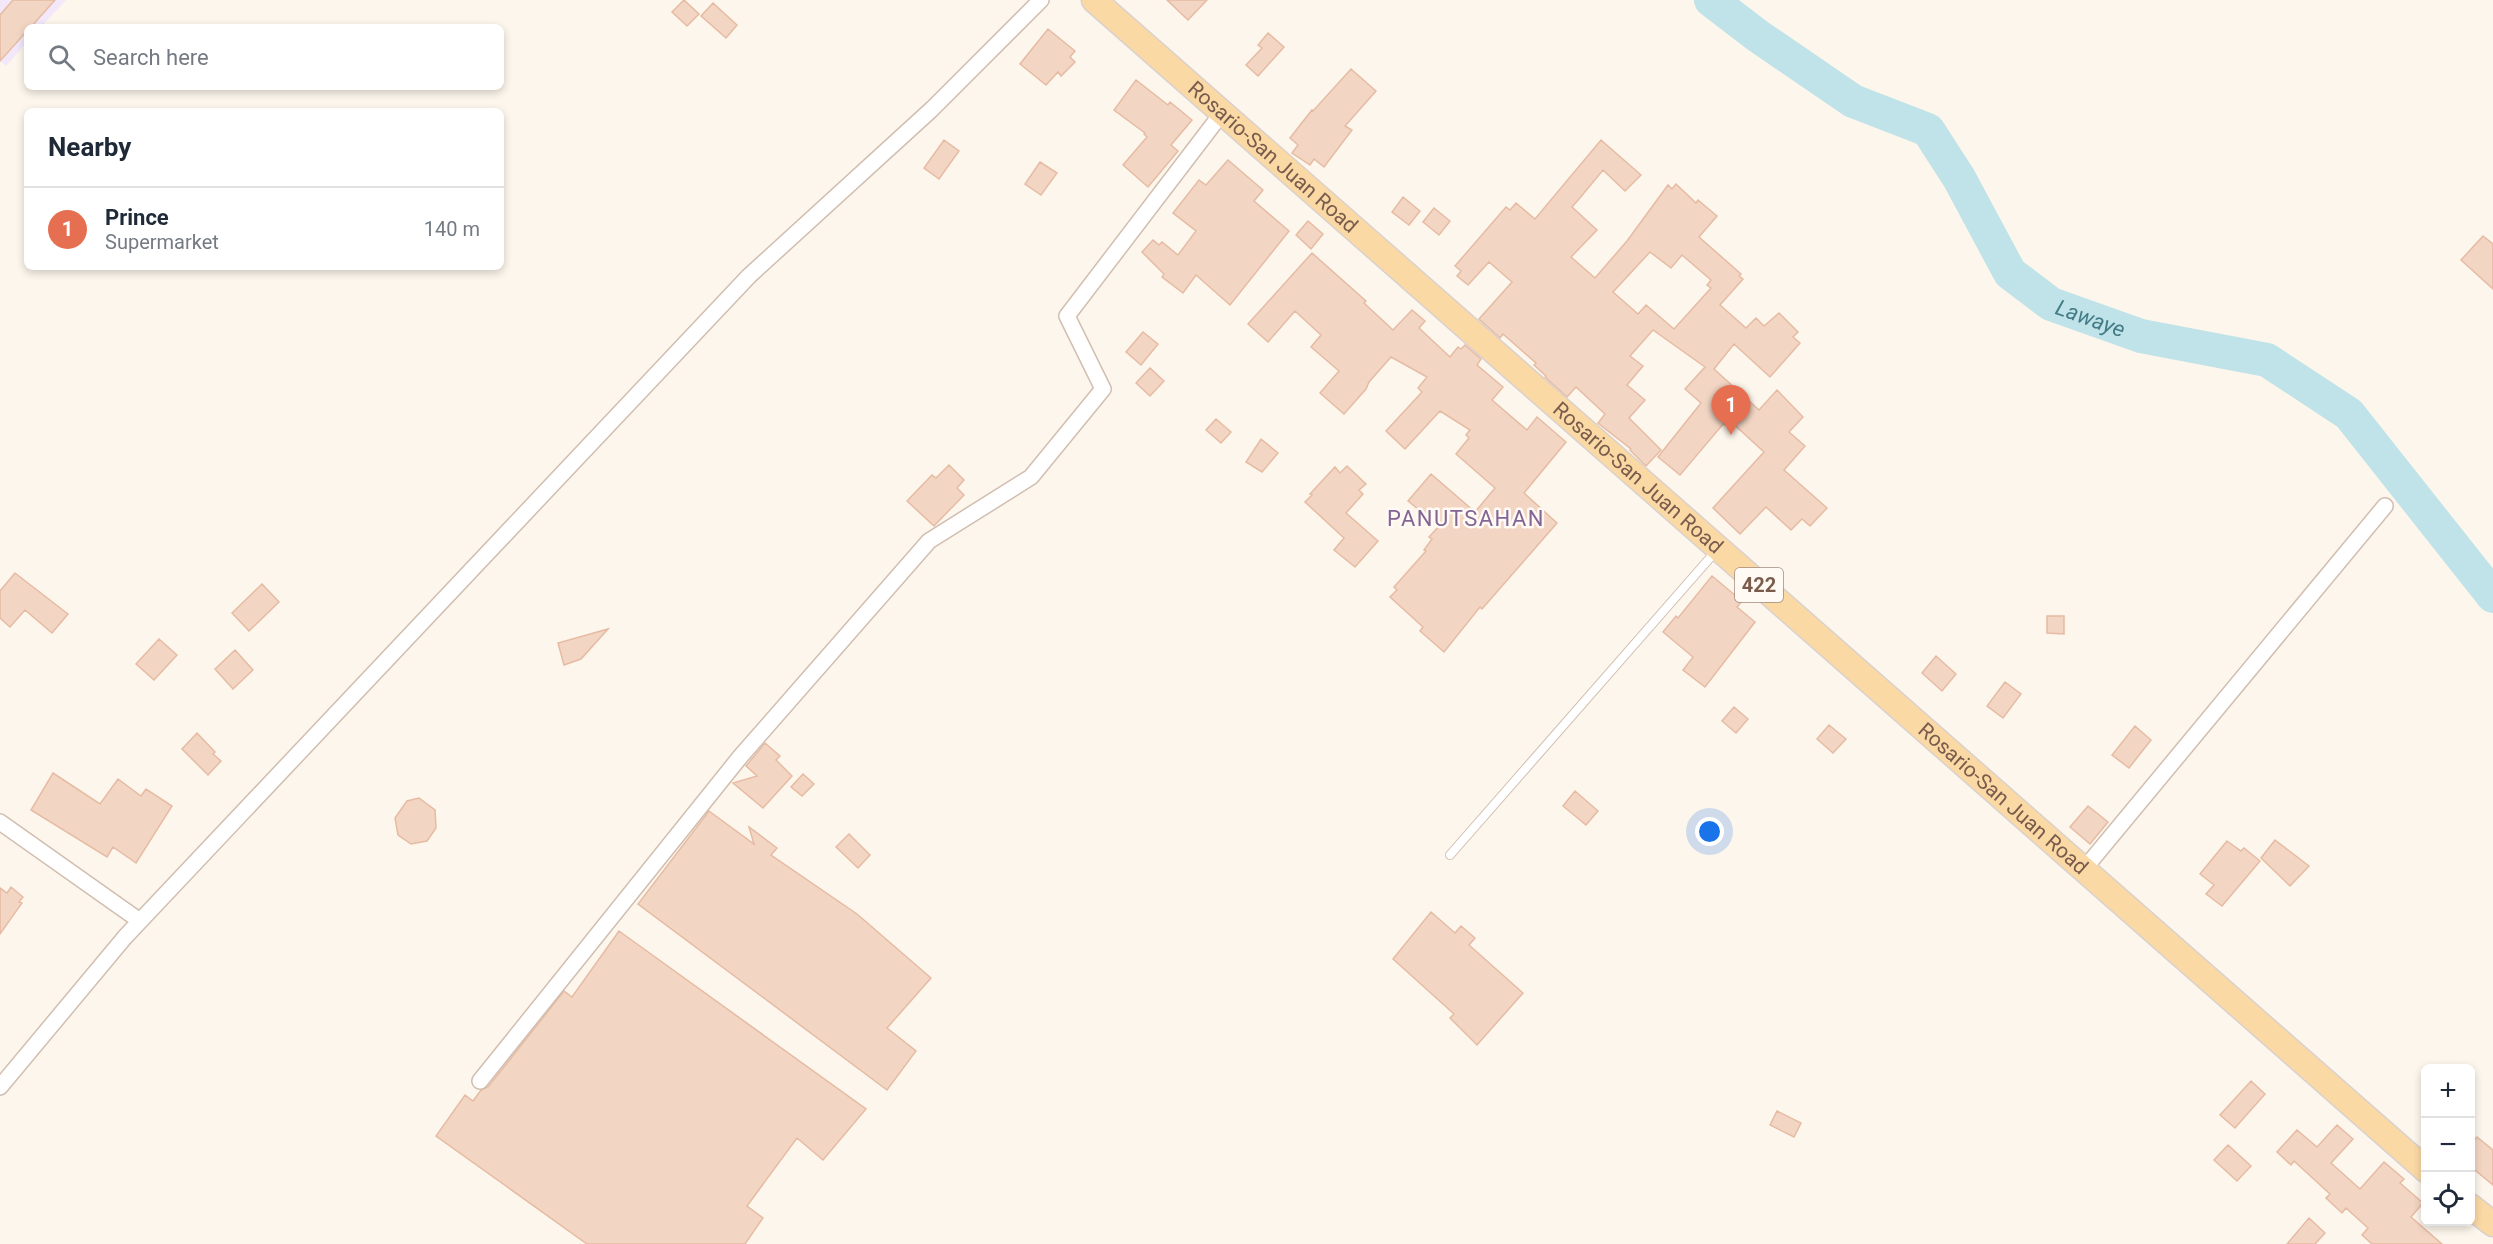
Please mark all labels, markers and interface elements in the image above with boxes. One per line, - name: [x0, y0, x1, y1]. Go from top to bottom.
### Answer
- search box: [24, 24, 504, 90]
- icon: search: [45, 41, 78, 74]
- text: Search here: [93, 45, 209, 70]
- street label: Rosario-San Juan Road: [1183, 76, 1362, 238]
- text: Nearby: [48, 132, 131, 162]
- text: Prince: [105, 205, 169, 230]
- text: 1: [62, 217, 73, 241]
- text: 140 m: [424, 217, 480, 241]
- text: Supermarket: [105, 230, 219, 254]
- water label: Lawaye: [2052, 295, 2128, 342]
- pin: 1: [1712, 386, 1750, 435]
- street label: Rosario-San Juan Road: [1548, 397, 1728, 559]
- district label: PANUTSAHAN: [1387, 506, 1545, 531]
- road number: 422: [1735, 568, 1783, 602]
- street label: Rosario-San Juan Road: [1913, 718, 2093, 879]
- your location: [1695, 817, 1724, 846]
- map controls: [2421, 1064, 2475, 1226]
- button: +: [2421, 1064, 2475, 1118]
- button: −: [2421, 1118, 2475, 1172]
- button: locate: [2421, 1172, 2475, 1226]

